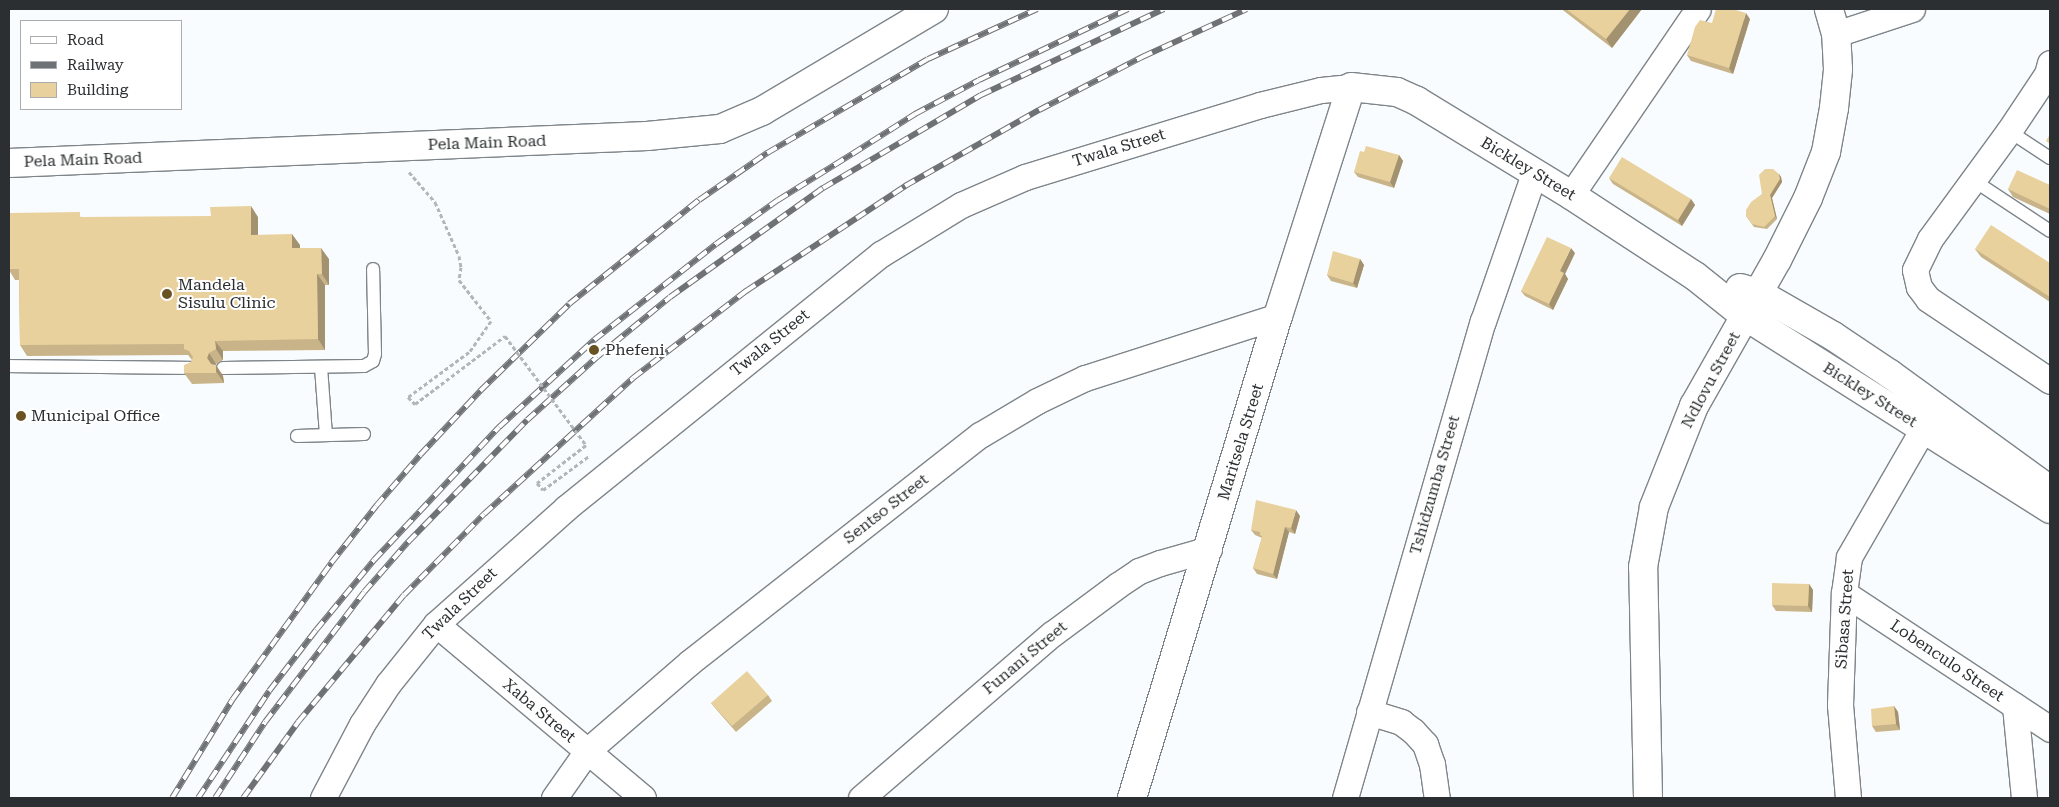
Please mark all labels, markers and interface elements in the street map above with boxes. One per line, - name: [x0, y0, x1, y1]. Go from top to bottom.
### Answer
- legend: [20, 20, 182, 110]
- text: Road: [67, 31, 104, 49]
- text: Railway: [67, 56, 124, 74]
- text: Building: [67, 81, 128, 99]
- street label: Twala Street: [1070, 125, 1168, 171]
- street label: Pela Main Road: [427, 131, 547, 155]
- street label: Bickley Street: [1477, 133, 1579, 205]
- street label: Pela Main Road: [23, 148, 143, 172]
- place label: Mandela Sisulu Clinic: [178, 275, 276, 313]
- marker: Mandela Sisulu Clinic: [160, 287, 174, 301]
- street label: Twala Street: [727, 305, 813, 381]
- street label: Ndlovu Street: [1677, 328, 1745, 432]
- place label: Phefeni: [605, 340, 665, 360]
- marker: Phefeni: [587, 343, 601, 357]
- street label: Bickley Street: [1819, 358, 1921, 432]
- street label: Maritsela Street: [1214, 381, 1268, 503]
- place label: Municipal Office: [31, 406, 160, 426]
- marker: Municipal Office: [15, 410, 27, 422]
- street label: Tshidzumba Street: [1406, 413, 1464, 557]
- street label: Sentso Street: [840, 470, 932, 548]
- street label: Twala Street: [419, 564, 501, 644]
- street label: Sibasa Street: [1832, 568, 1858, 670]
- street label: Lobenculo Street: [1887, 616, 2007, 706]
- street label: Funani Street: [979, 617, 1071, 699]
- street label: Xaba Street: [499, 675, 579, 747]

